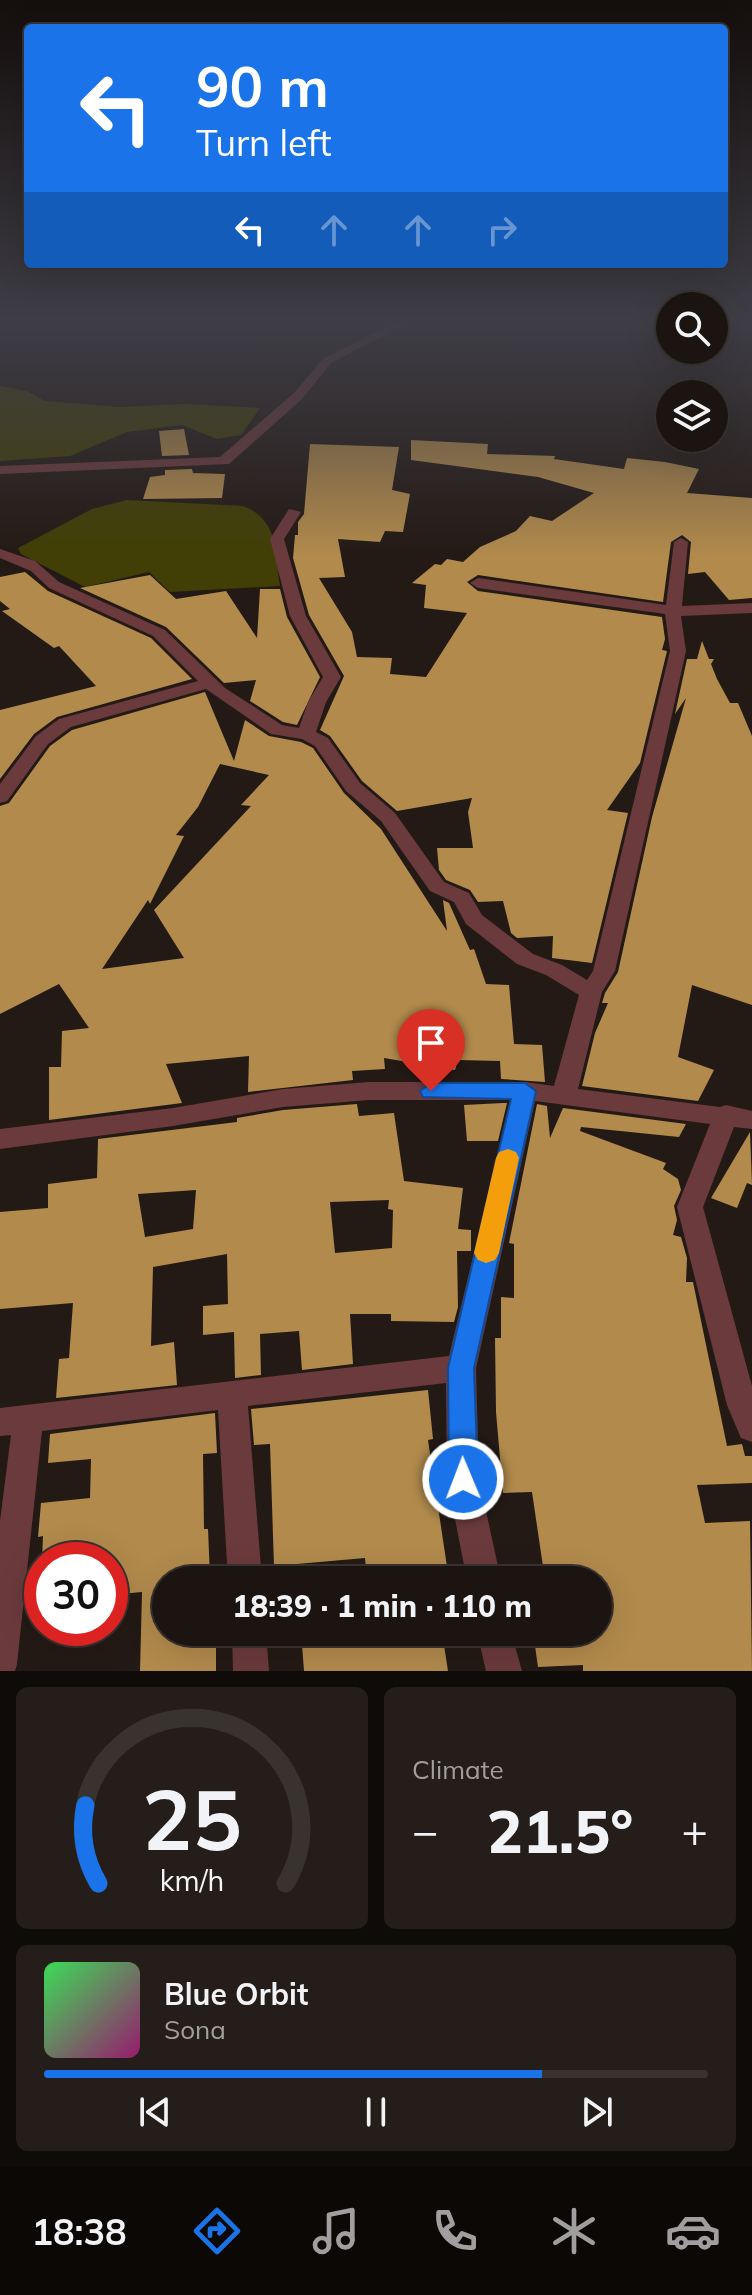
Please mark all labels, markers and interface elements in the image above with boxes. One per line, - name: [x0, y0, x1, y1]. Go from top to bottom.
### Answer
- text: 90 m: [196, 51, 329, 121]
- icon: left: [64, 56, 168, 160]
- text: Turn left: [196, 120, 332, 165]
- icon: left: [228, 208, 272, 252]
- icon: ahead: [312, 208, 356, 252]
- icon: ahead: [396, 208, 440, 252]
- icon: right: [480, 208, 524, 252]
- map controls: [656, 292, 728, 452]
- button: search: [656, 292, 728, 364]
- button: layers: [656, 380, 728, 452]
- pin: [397, 1009, 465, 1091]
- icon: arrive: [409, 1021, 453, 1065]
- position arrow: [421, 1437, 505, 1521]
- speed limit sign: 30: [24, 1542, 128, 1646]
- text: 18:39 · 1 min · 110 m: [232, 1587, 532, 1625]
- text: Climate: [412, 1753, 504, 1786]
- text: 25: [142, 1766, 242, 1871]
- text: 21.5°: [487, 1793, 633, 1868]
- text: −: [412, 1803, 438, 1858]
- text: +: [682, 1803, 708, 1858]
- text: km/h: [160, 1862, 224, 1898]
- text: Blue Orbit: [164, 1975, 308, 2013]
- text: Sona: [164, 2013, 226, 2046]
- icon: previous: [133, 2090, 177, 2134]
- icon: pause: [354, 2090, 398, 2134]
- icon: next: [575, 2090, 619, 2134]
- icon: directions: [189, 2203, 245, 2259]
- icon: music: [308, 2203, 364, 2259]
- icon: phone: [427, 2203, 483, 2259]
- icon: climate: [546, 2203, 602, 2259]
- icon: car: [665, 2203, 721, 2259]
- text: 18:38: [31, 2209, 127, 2254]

